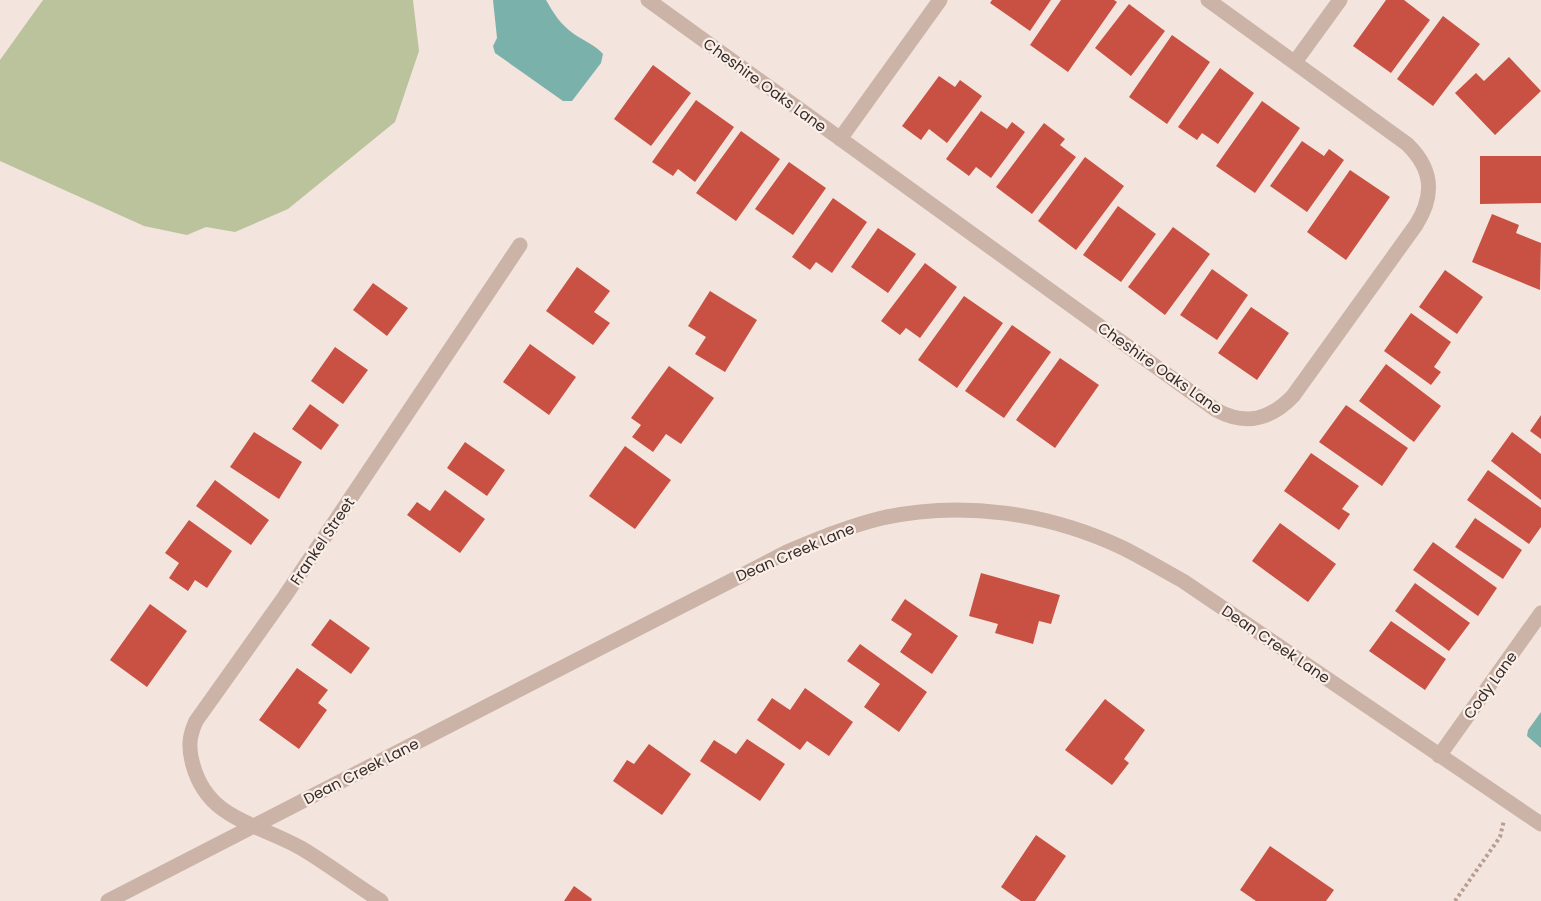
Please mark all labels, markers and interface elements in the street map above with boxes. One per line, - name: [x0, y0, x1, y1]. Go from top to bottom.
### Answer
- street label: Cheshire Oaks Lane: [699, 33, 831, 137]
- street label: Cheshire Oaks Lane: [1094, 317, 1226, 419]
- street label: Frankel Street: [285, 493, 359, 589]
- street label: Dean Creek Lane: [733, 518, 857, 586]
- street label: Dean Creek Lane: [1218, 600, 1334, 688]
- street label: Cody Lane: [1458, 647, 1522, 723]
- street label: Dean Creek Lane: [300, 733, 422, 809]

